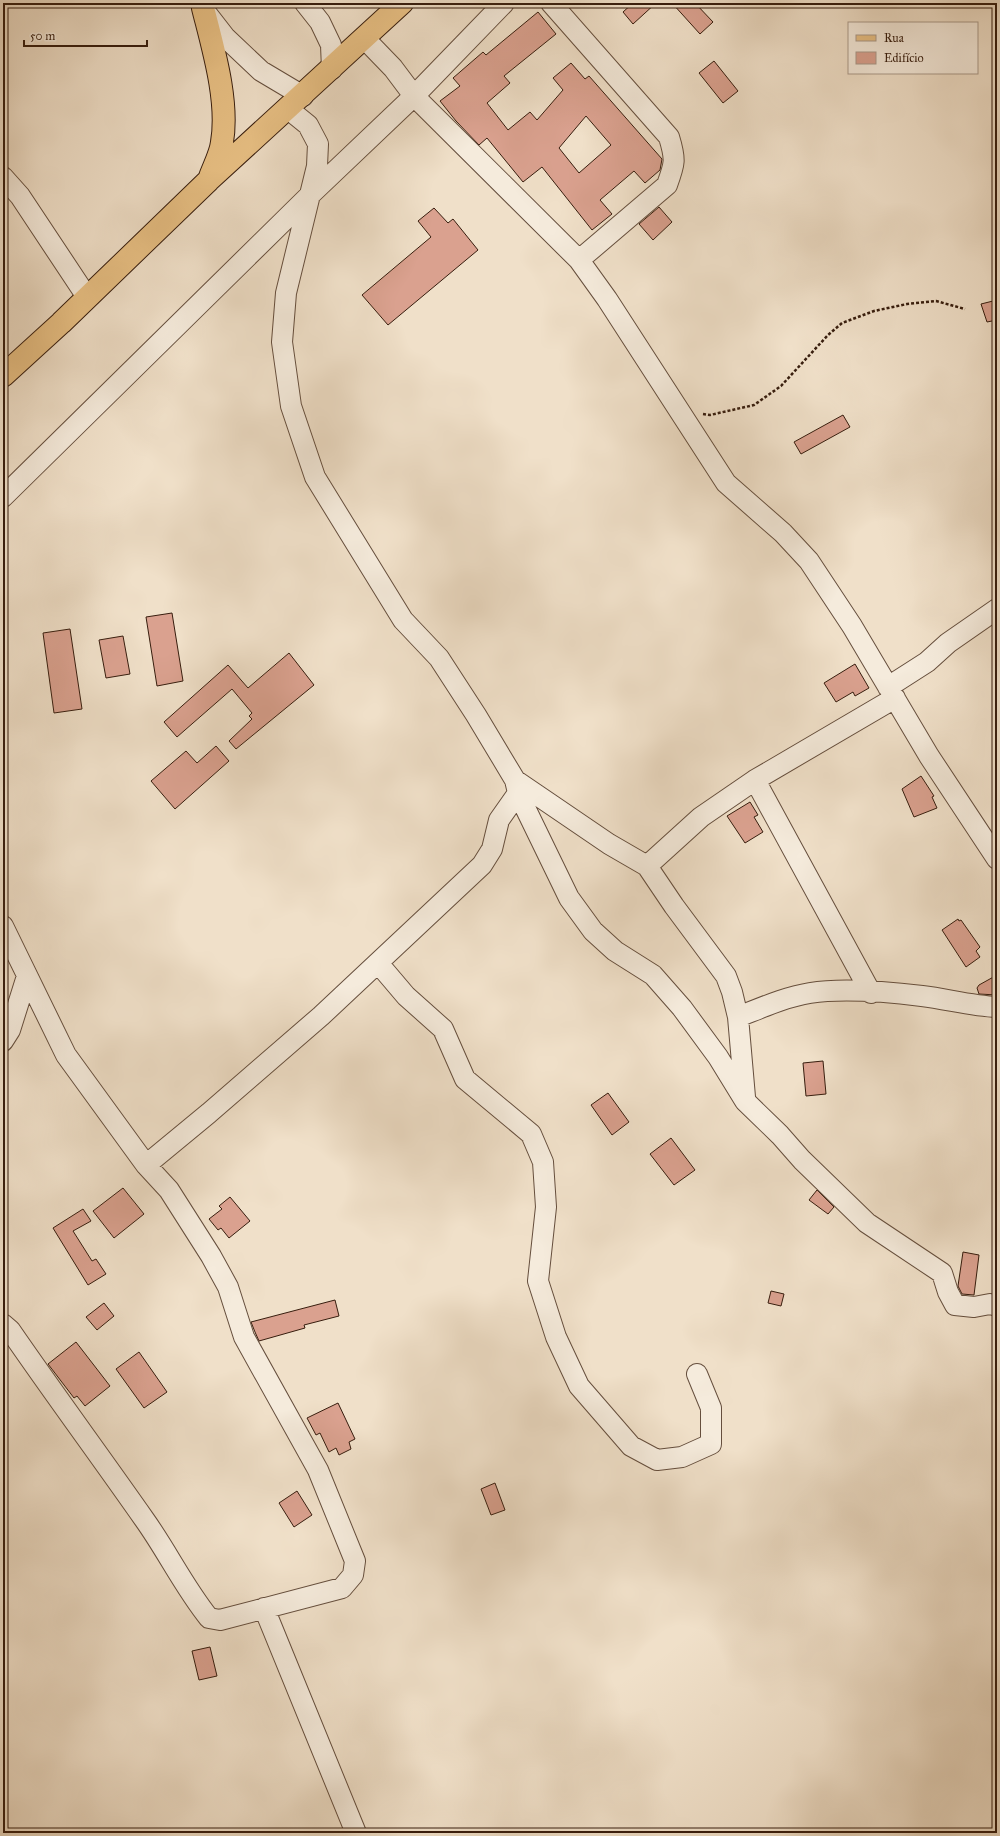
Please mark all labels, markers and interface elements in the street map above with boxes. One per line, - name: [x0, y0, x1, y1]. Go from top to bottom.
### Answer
- scale bar: [24, 22, 147, 48]
- legend: [848, 22, 978, 74]
- text: 50 m: [30, 29, 55, 43]
- text: Rua: [884, 31, 905, 45]
- text: Edifício: [884, 51, 924, 65]

